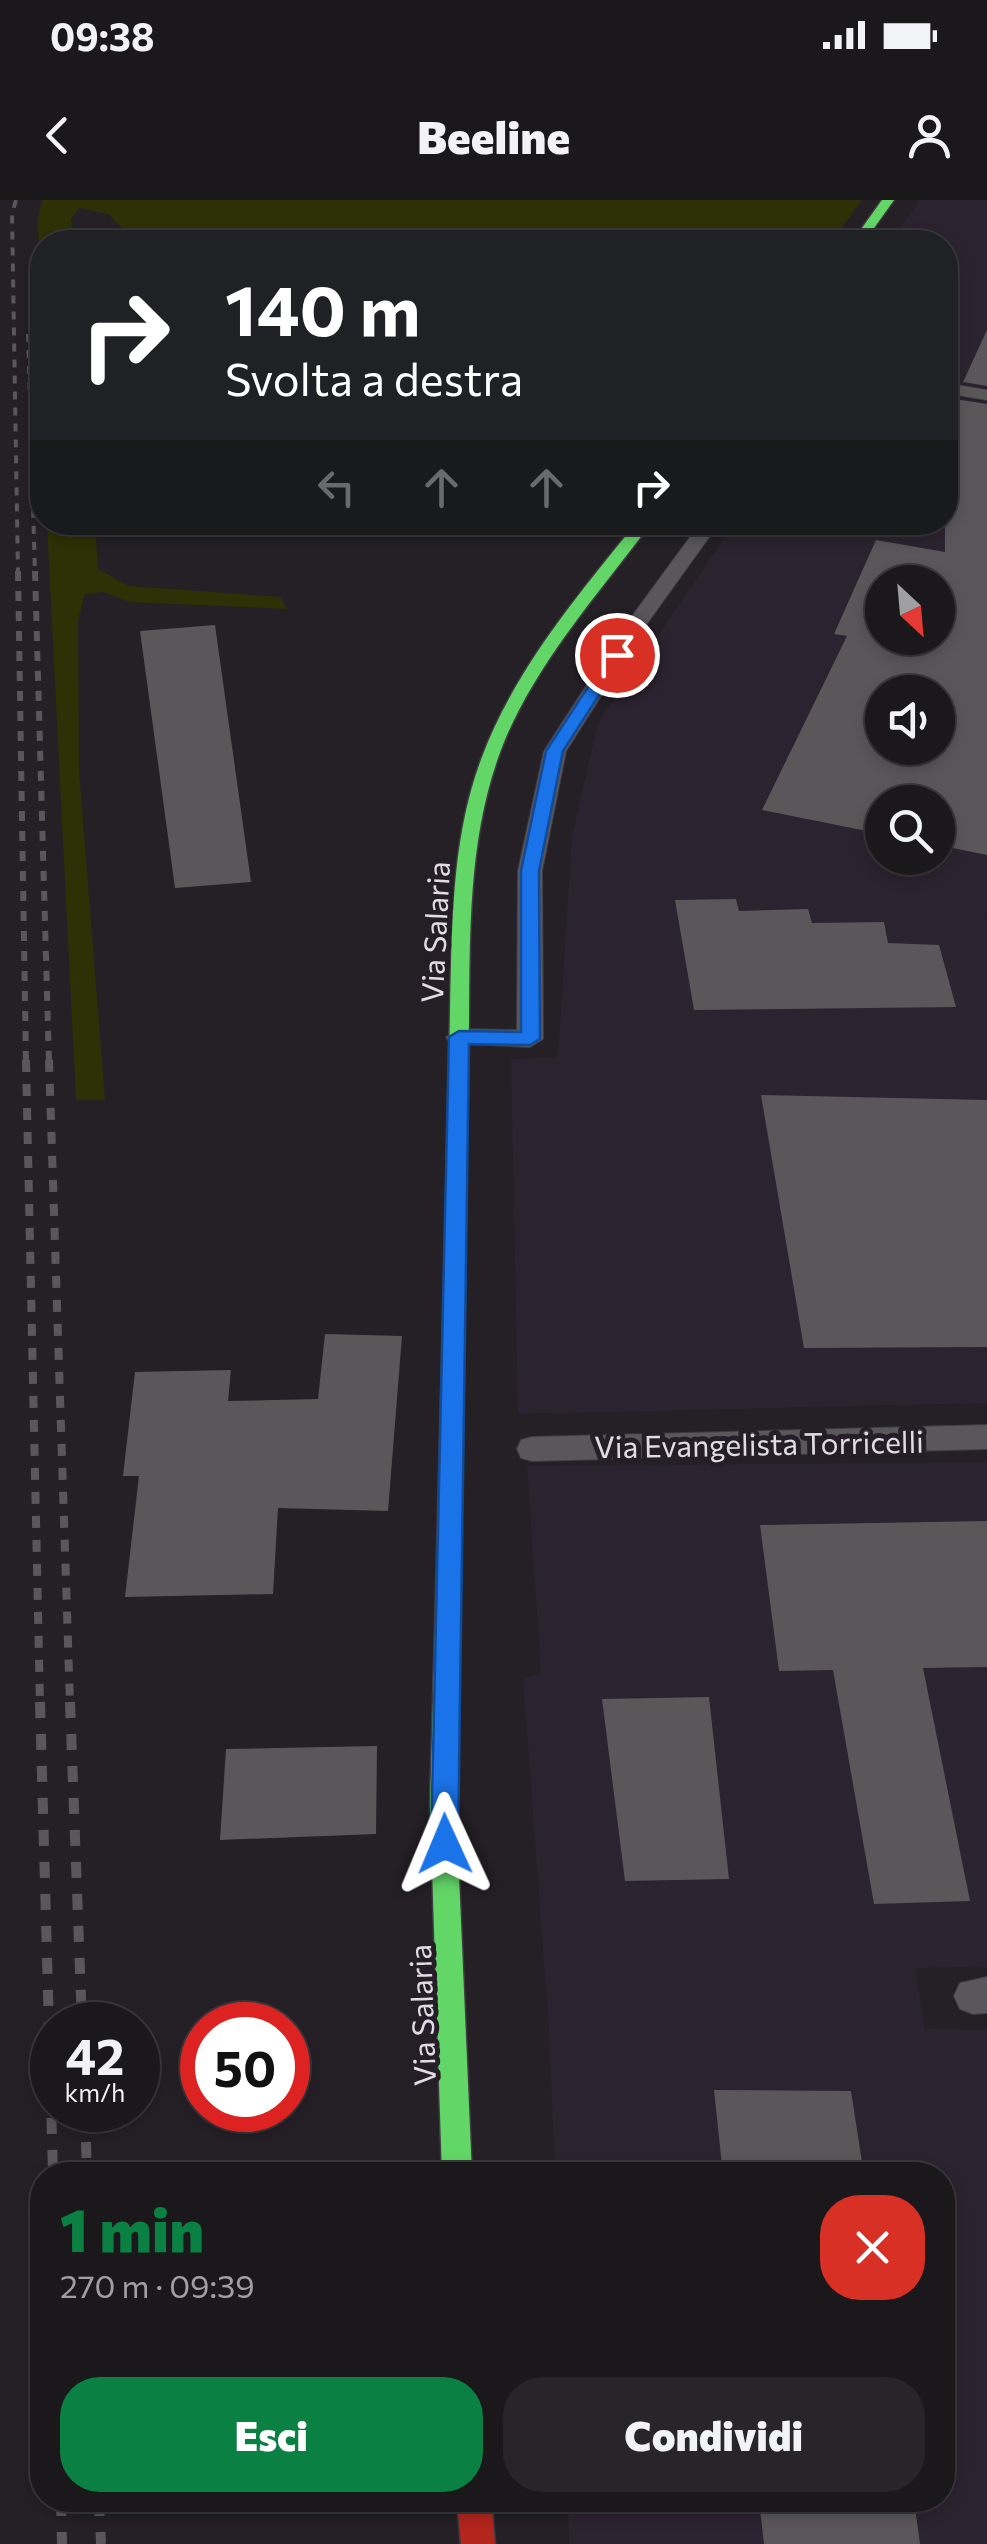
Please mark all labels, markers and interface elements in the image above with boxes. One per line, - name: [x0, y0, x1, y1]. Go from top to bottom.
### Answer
- text: 09:38: [50, 12, 154, 59]
- icon: back: [30, 108, 85, 163]
- text: Beeline: [417, 108, 570, 163]
- icon: person: [902, 108, 957, 163]
- text: 140 m: [225, 265, 421, 350]
- icon: right: [60, 270, 190, 400]
- text: Svolta a destra: [225, 350, 523, 405]
- icon: left: [309, 460, 364, 515]
- icon: ahead: [414, 460, 469, 515]
- icon: ahead: [519, 460, 574, 515]
- icon: right: [624, 460, 679, 515]
- north arrow: [865, 565, 955, 655]
- map controls: [865, 565, 955, 875]
- pin: [575, 613, 660, 698]
- icon: arrive: [590, 628, 645, 683]
- button: sound: [865, 675, 955, 765]
- button: search: [865, 785, 955, 875]
- street label: Via Salaria: [412, 860, 456, 1004]
- street label: Via Evangelista Torricelli: [594, 1422, 924, 1464]
- position arrow: [393, 1792, 497, 1896]
- street label: Via Salaria: [400, 1944, 442, 2086]
- speed limit sign: 50: [180, 2002, 310, 2132]
- text: 42: [66, 2024, 124, 2085]
- text: km/h: [65, 2077, 125, 2107]
- text: 1 min: [60, 2191, 204, 2264]
- button: close: [820, 2195, 925, 2300]
- text: 270 m · 09:39: [60, 2265, 255, 2305]
- button: Esci: [60, 2377, 483, 2492]
- button: Condividi: [503, 2377, 925, 2492]

